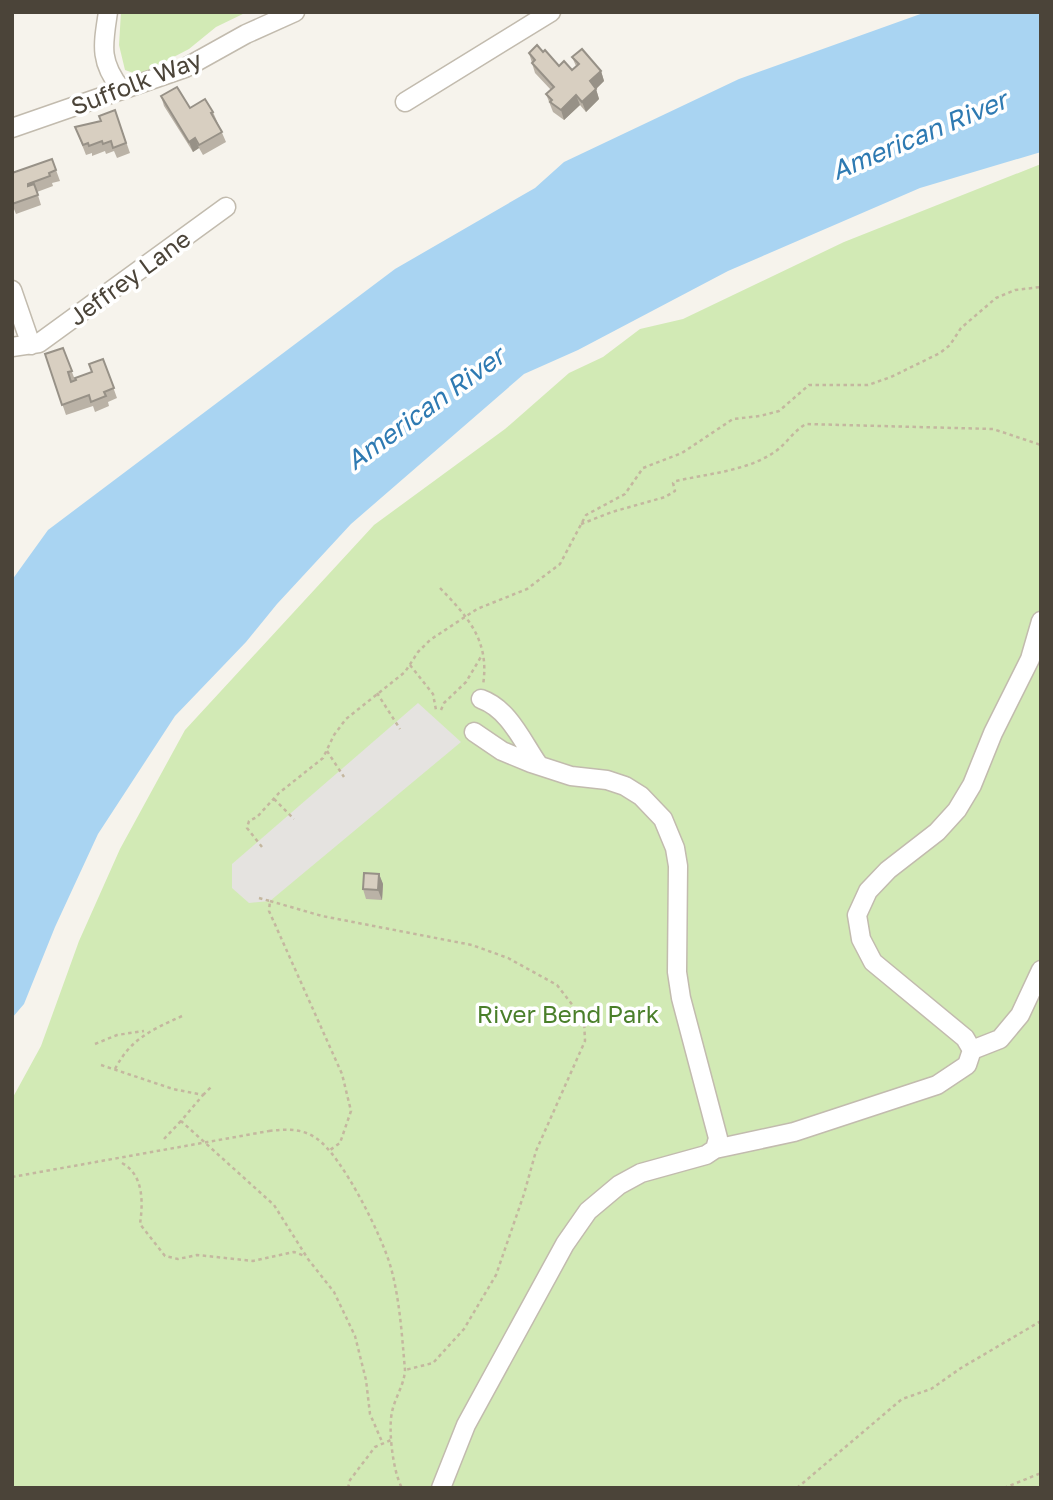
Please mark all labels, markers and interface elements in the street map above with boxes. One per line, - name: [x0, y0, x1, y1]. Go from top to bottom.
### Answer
- street label: Suffolk Way: [67, 44, 205, 120]
- water label: American River: [826, 83, 1015, 186]
- street label: Jeffrey Lane: [63, 223, 195, 331]
- water label: American River: [340, 338, 513, 476]
- park label: River Bend Park: [477, 999, 659, 1028]

